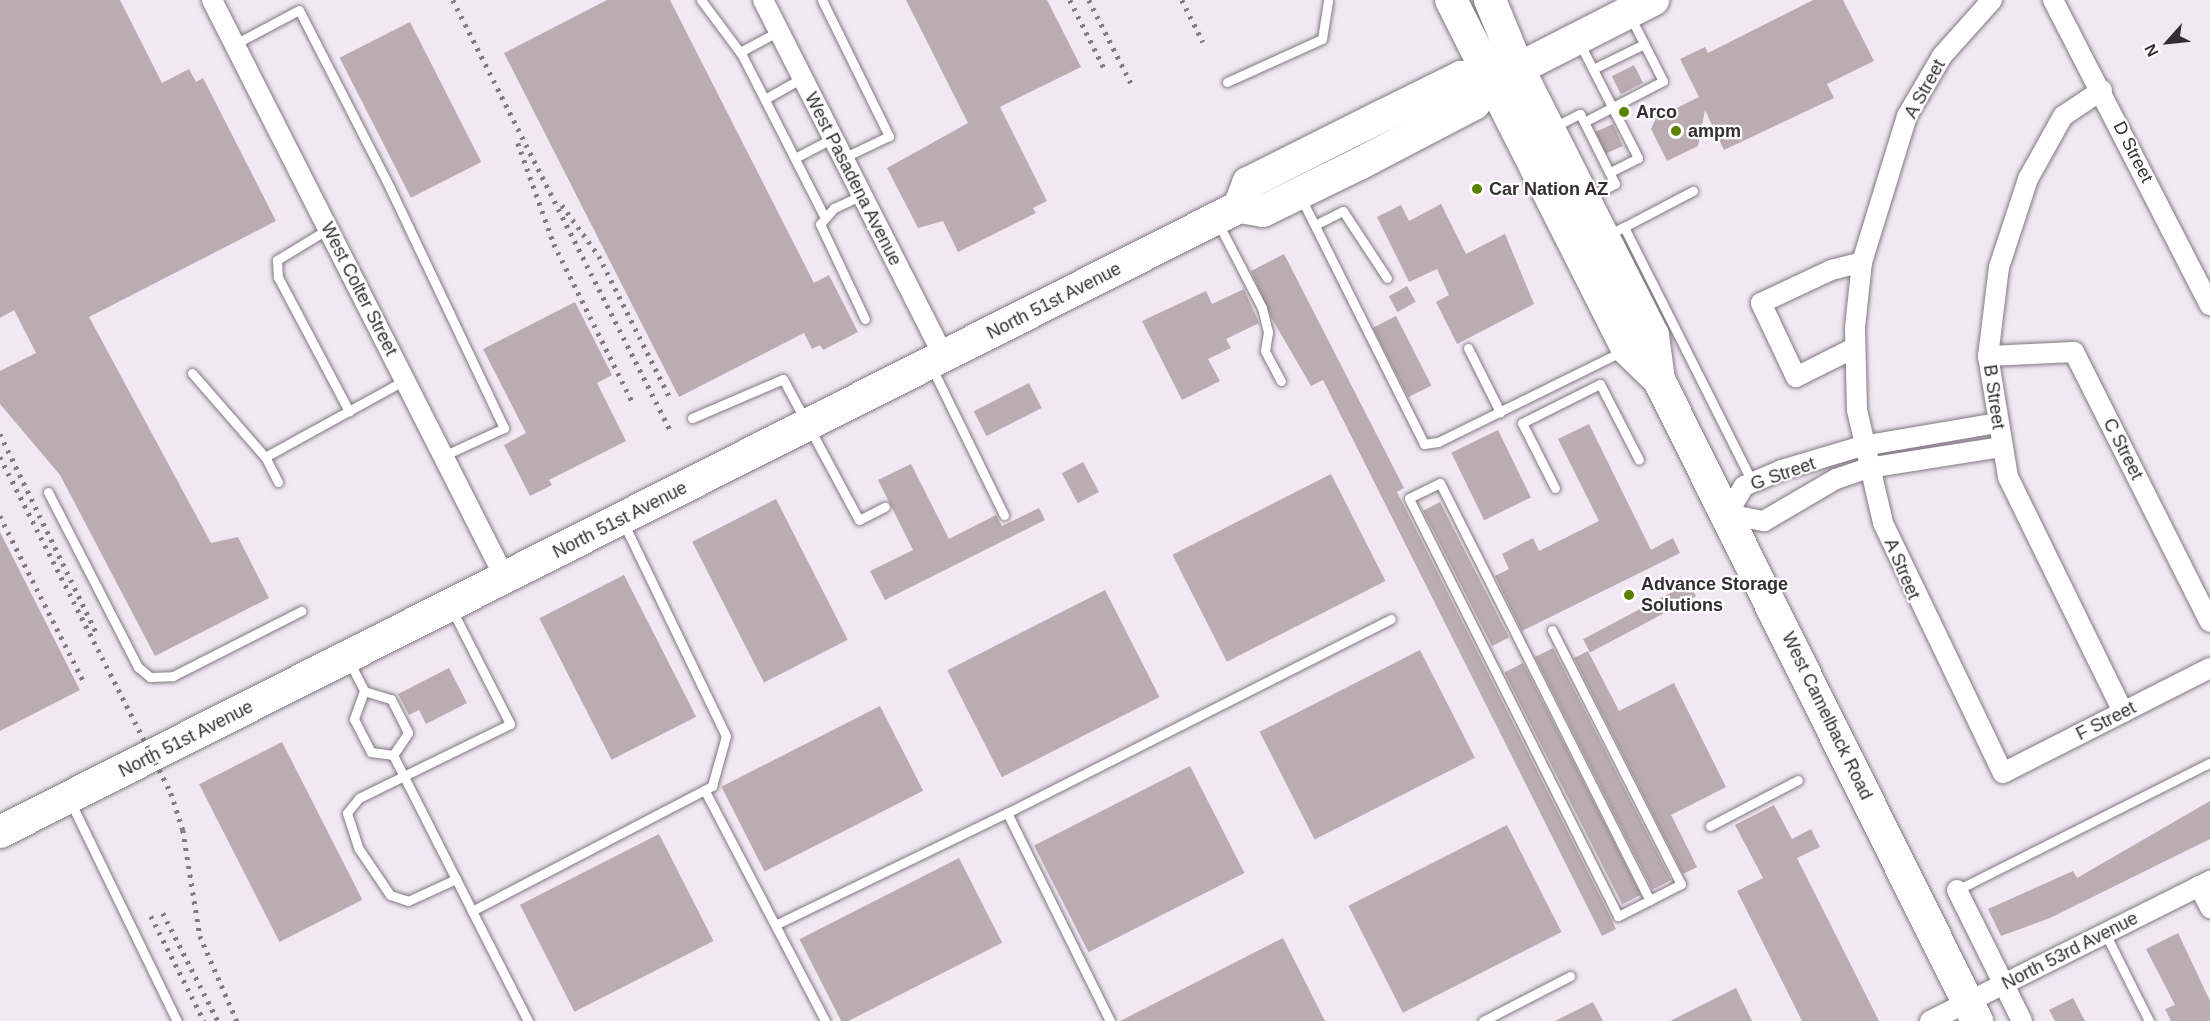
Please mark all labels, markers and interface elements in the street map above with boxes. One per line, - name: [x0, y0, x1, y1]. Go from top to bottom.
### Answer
- north arrow: [2138, 12, 2198, 72]
- text: N: [2141, 41, 2162, 59]
- street label: A Street: [1900, 55, 1950, 123]
- street label: West Pasadena Avenue: [800, 88, 906, 270]
- place label: Arco: [1636, 101, 1677, 123]
- marker: Arco: [1617, 105, 1631, 119]
- street label: D Street: [2108, 118, 2158, 186]
- place label: ampm: [1688, 120, 1741, 142]
- marker: ampm: [1669, 124, 1683, 138]
- place label: Car Nation AZ: [1489, 178, 1609, 200]
- marker: Car Nation AZ: [1470, 182, 1484, 196]
- street label: West Colter Street: [316, 219, 402, 359]
- street label: North 51st Avenue: [983, 258, 1125, 344]
- street label: B Street: [1979, 363, 2009, 431]
- street label: C Street: [2098, 415, 2148, 483]
- street label: G Street: [1748, 453, 1818, 495]
- street label: North 51st Avenue: [549, 477, 691, 563]
- street label: A Street: [1879, 535, 1925, 603]
- place label: Advance Storage Solutions: [1641, 574, 1788, 616]
- marker: Advance Storage Solutions: [1622, 588, 1636, 602]
- street label: West Camelback Road: [1777, 629, 1877, 803]
- street label: North 51st Avenue: [115, 696, 257, 782]
- street label: F Street: [2073, 697, 2139, 745]
- street label: North 53rd Avenue: [1998, 907, 2142, 995]

